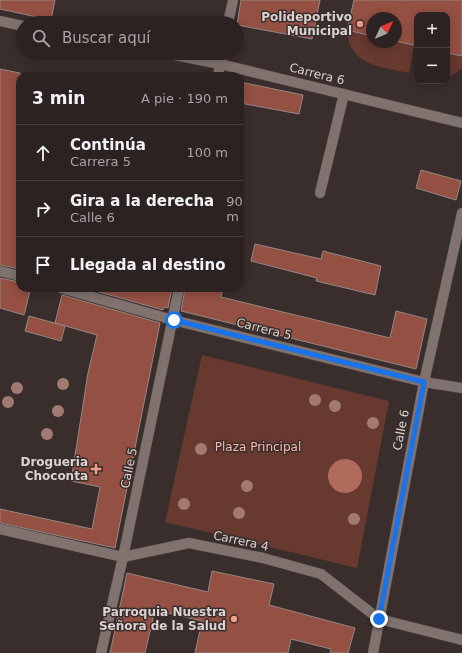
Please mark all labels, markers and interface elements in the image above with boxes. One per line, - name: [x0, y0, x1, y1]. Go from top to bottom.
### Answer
- place label: Polideportivo Municipal: [261, 10, 352, 38]
- north arrow: [366, 12, 402, 48]
- map controls: [414, 12, 450, 84]
- button: +: [414, 12, 450, 48]
- search box: [16, 16, 244, 60]
- marker: Polideportivo Municipal: [355, 19, 365, 29]
- icon: search: [30, 27, 52, 49]
- text: Buscar aquí: [62, 29, 150, 47]
- button: −: [414, 48, 450, 84]
- street label: Carrera 6: [288, 60, 346, 88]
- text: 3 min: [32, 88, 85, 108]
- text: A pie · 190 m: [141, 91, 228, 106]
- text: Continúa: [70, 136, 146, 154]
- icon: ahead: [32, 142, 54, 164]
- text: 100 m: [186, 145, 228, 160]
- text: Carrera 5: [70, 154, 131, 169]
- text: Gira a la derecha: [70, 192, 214, 210]
- text: 90 m: [226, 194, 243, 224]
- icon: right: [32, 198, 54, 220]
- text: Calle 6: [70, 210, 115, 225]
- icon: arrive: [32, 254, 54, 276]
- text: Llegada al destino: [70, 256, 225, 274]
- route start: [165, 311, 183, 329]
- street label: Carrera 5: [235, 315, 293, 343]
- street label: Calle 6: [390, 408, 412, 452]
- park label: Plaza Principal: [215, 440, 301, 454]
- street label: Calle 5: [118, 446, 140, 490]
- place label: Drogueria Choconta: [20, 455, 88, 483]
- marker: Drogueria Choconta: [91, 464, 101, 474]
- street label: Carrera 4: [212, 528, 270, 554]
- place label: Parroquia Nuestra Señora de la Salud: [99, 605, 226, 633]
- route end: [370, 610, 388, 628]
- marker: Parroquia Nuestra Señora de la Salud: [229, 614, 239, 624]

